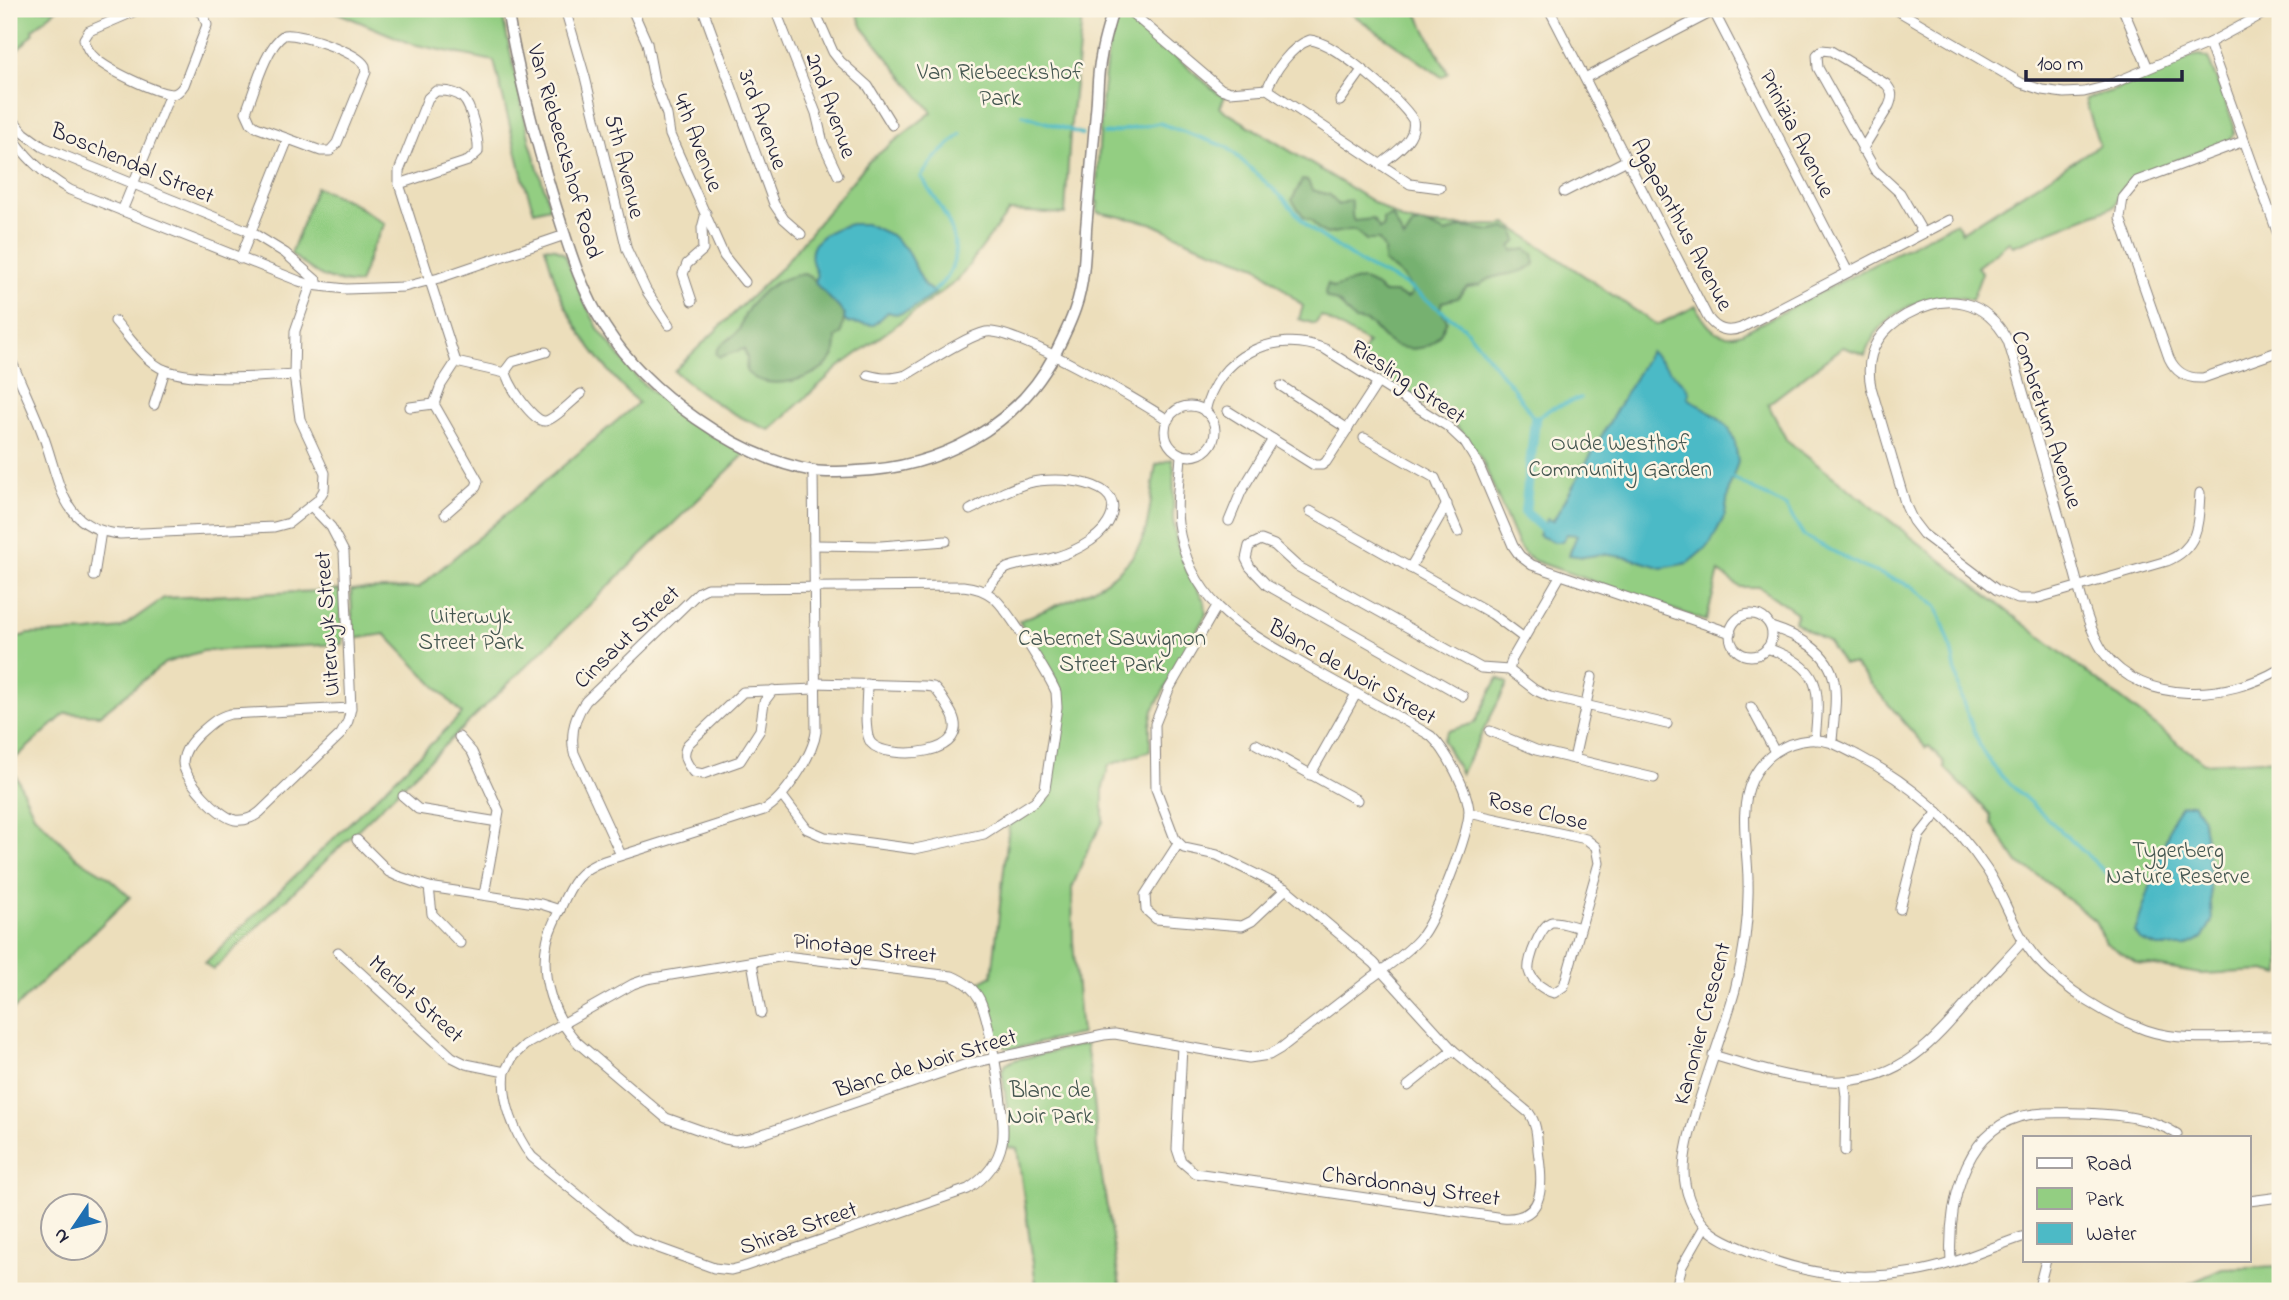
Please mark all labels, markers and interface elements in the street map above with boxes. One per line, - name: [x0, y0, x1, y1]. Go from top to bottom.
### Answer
- scale bar: [2026, 38, 2182, 82]
- street label: Van Riebeeckshof Road: [517, 40, 610, 263]
- street label: 2nd Avenue: [795, 48, 864, 164]
- text: 100 m: [2037, 50, 2083, 80]
- park label: Van Riebeeckshof Park: [916, 57, 1083, 116]
- street label: 3rd Avenue: [728, 65, 795, 175]
- street label: Prinizia Avenue: [1749, 65, 1842, 204]
- street label: 4th Avenue: [663, 89, 731, 197]
- street label: 5th Avenue: [595, 111, 653, 223]
- street label: Boschendal Street: [44, 115, 219, 214]
- street label: Agapanthus Avenue: [1620, 133, 1741, 318]
- street label: Combretum Avenue: [2001, 327, 2090, 514]
- street label: Riesling Street: [1343, 332, 1472, 435]
- park label: Oude Westhof Community Garden: [1528, 428, 1712, 489]
- street label: Uiterwyk Street: [307, 550, 352, 698]
- street label: Cinsaut Street: [567, 578, 689, 697]
- park label: Uiterwyk Street Park: [418, 601, 525, 660]
- street label: Blanc de Noir Street: [1261, 611, 1442, 735]
- park label: Cabernet Sauvignon Street Park: [1018, 623, 1206, 682]
- street label: Rose Close: [1483, 784, 1592, 841]
- park label: Tygerberg Nature Reserve: [2106, 835, 2251, 894]
- street label: Pinotage Street: [791, 926, 938, 974]
- street label: Kanonier Crescent: [1666, 939, 1741, 1109]
- street label: Merlot Street: [360, 948, 471, 1052]
- street label: Blanc de Noir Street: [830, 1021, 1021, 1108]
- park label: Blanc de Noir Park: [1007, 1075, 1094, 1134]
- legend: [2023, 1136, 2250, 1262]
- text: Road: [2086, 1150, 2132, 1180]
- street label: Chardonnay Street: [1319, 1159, 1502, 1218]
- text: Park: [2086, 1186, 2125, 1216]
- north arrow: [38, 1192, 108, 1262]
- street label: Shiraz Street: [735, 1194, 862, 1265]
- text: Water: [2086, 1220, 2137, 1250]
- text: N: [47, 1222, 77, 1248]

